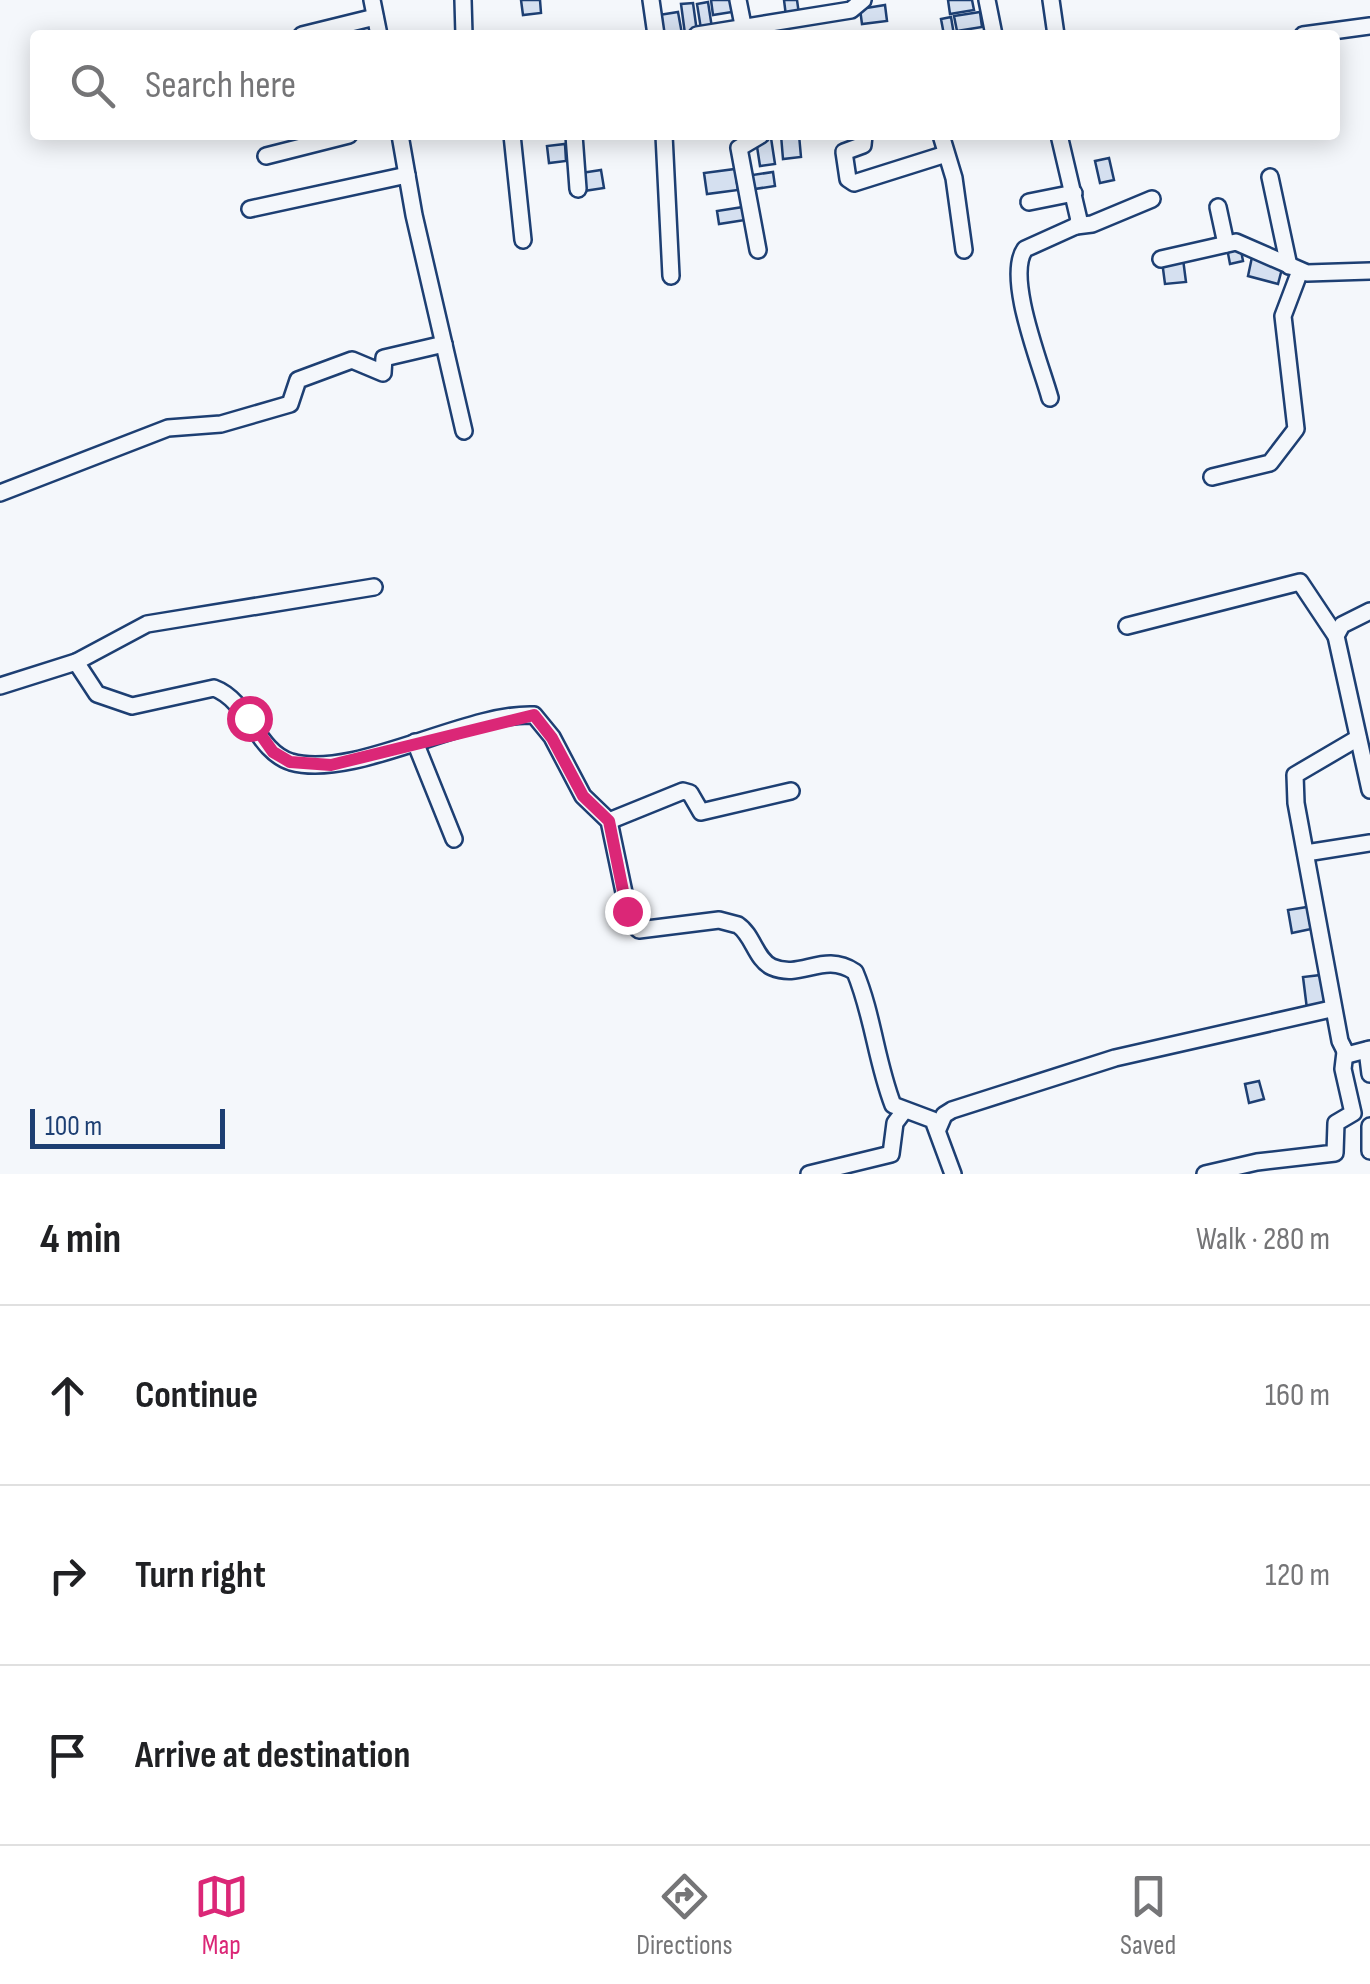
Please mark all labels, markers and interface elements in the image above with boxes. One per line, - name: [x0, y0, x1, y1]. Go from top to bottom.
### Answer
- search box: [30, 30, 1340, 140]
- icon: search: [65, 58, 120, 113]
- text: Search here: [145, 63, 296, 108]
- route start: [227, 696, 273, 742]
- route end: [605, 889, 651, 935]
- scale bar: [30, 1104, 225, 1148]
- text: 100 m: [45, 1110, 102, 1143]
- text: 4 min: [40, 1214, 121, 1265]
- text: Walk · 280 m: [1196, 1220, 1330, 1259]
- icon: ahead: [40, 1368, 95, 1423]
- text: Continue: [135, 1373, 258, 1418]
- text: 160 m: [1265, 1376, 1330, 1415]
- icon: right: [40, 1548, 95, 1603]
- text: Turn right: [135, 1553, 266, 1598]
- text: 120 m: [1265, 1556, 1330, 1595]
- icon: arrive: [40, 1728, 95, 1783]
- text: Arrive at destination: [135, 1733, 410, 1778]
- tab: Map: [194, 1869, 249, 1962]
- tab: Directions: [636, 1869, 733, 1962]
- tab: Saved: [1120, 1869, 1176, 1962]

